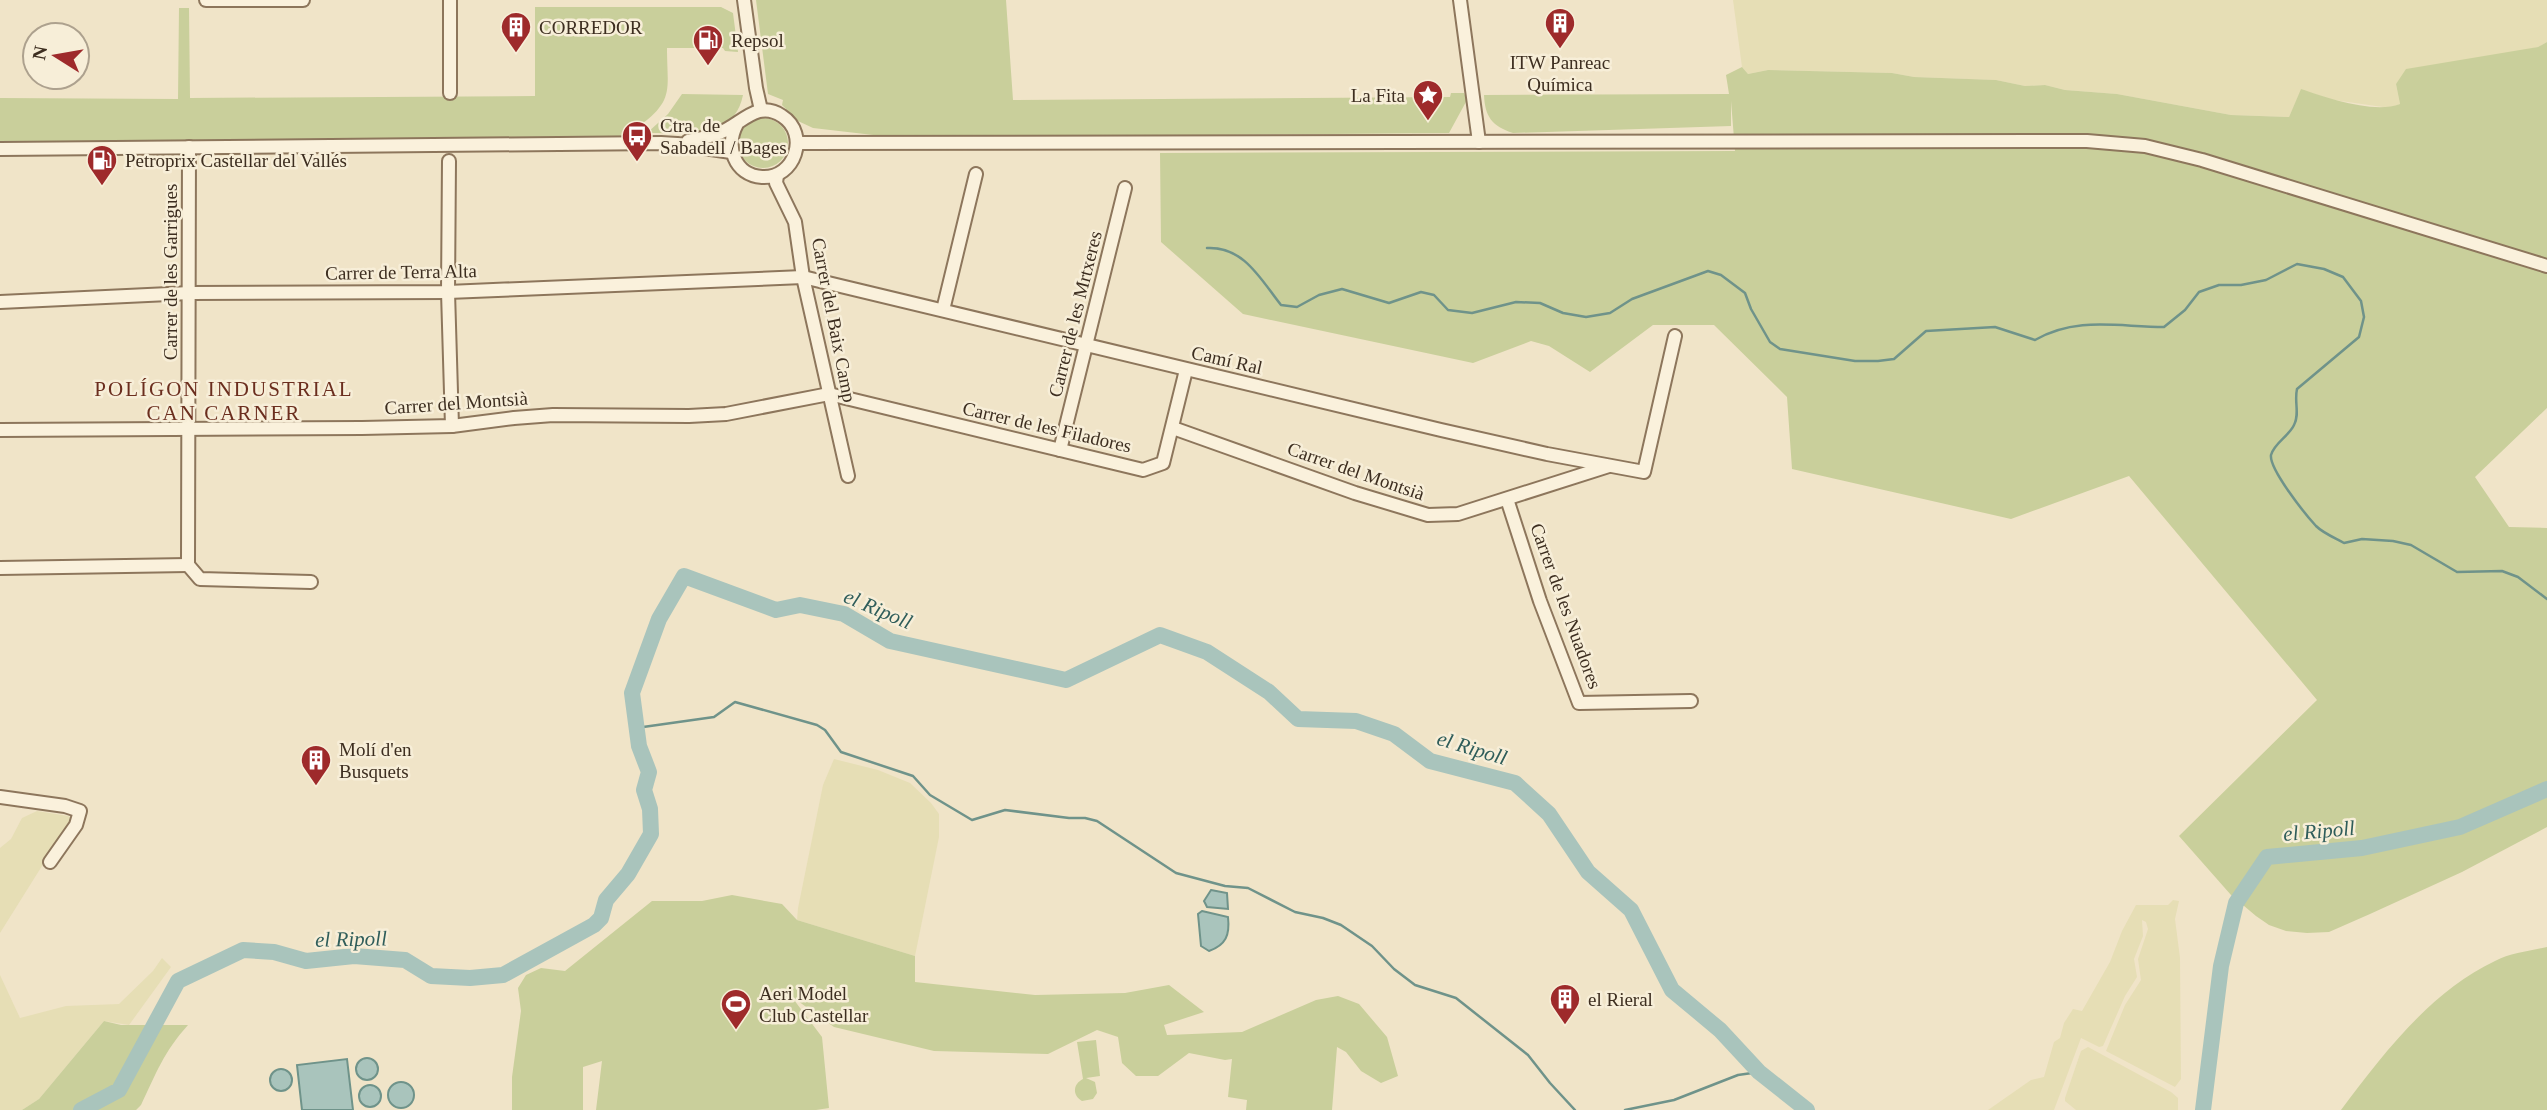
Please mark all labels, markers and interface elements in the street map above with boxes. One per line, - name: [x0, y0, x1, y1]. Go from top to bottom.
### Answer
- building icon: ITW Panreac Química: [1543, 6, 1577, 50]
- building icon: CORREDOR: [499, 10, 533, 54]
- place label: CORREDOR: [539, 17, 643, 38]
- north arrow: [21, 21, 91, 91]
- fuel station icon: Repsol: [691, 23, 725, 67]
- place label: Repsol: [731, 30, 784, 51]
- text: N: [28, 44, 51, 62]
- place label: ITW Panreac Química: [1510, 52, 1610, 95]
- place icon: La Fita: [1411, 78, 1445, 122]
- place label: La Fita: [1351, 85, 1406, 106]
- place label: Ctra. de Sabadell / Bages: [660, 115, 787, 158]
- bus stop icon: Ctra. de Sabadell / Bages: [620, 119, 654, 163]
- fuel station icon: Petroprix Castellar del Vallés: [85, 143, 119, 187]
- place label: Petroprix Castellar del Vallés: [125, 150, 347, 171]
- street label: Carrer de les Garrigues: [160, 184, 181, 360]
- street label: Carrer de les Mrtxeres: [1044, 229, 1106, 399]
- street label: Carrer del Baix Camp: [808, 236, 860, 404]
- street label: Carrer de Terra Alta: [325, 260, 478, 284]
- street label: Camí Ral: [1189, 342, 1265, 378]
- district label: POLÍGON INDUSTRIAL CAN CARNER: [94, 377, 354, 425]
- street label: Carrer del Montsià: [384, 387, 529, 418]
- street label: Carrer de les Filadores: [961, 397, 1133, 457]
- street label: Carrer del Montsià: [1285, 438, 1428, 504]
- street label: Carrer de les Nuadores: [1526, 520, 1606, 692]
- water label: el Ripoll: [840, 584, 916, 634]
- water label: el Ripoll: [1434, 726, 1510, 770]
- place label: Molí d'en Busquets: [339, 739, 412, 782]
- building icon: Molí d'en Busquets: [299, 743, 333, 787]
- water label: el Ripoll: [2282, 816, 2356, 846]
- water label: el Ripoll: [315, 926, 387, 952]
- building icon: el Rieral: [1548, 982, 1582, 1026]
- place label: Aeri Model Club Castellar: [759, 983, 869, 1026]
- sports icon: Aeri Model Club Castellar: [719, 987, 753, 1031]
- place label: el Rieral: [1588, 989, 1653, 1010]

